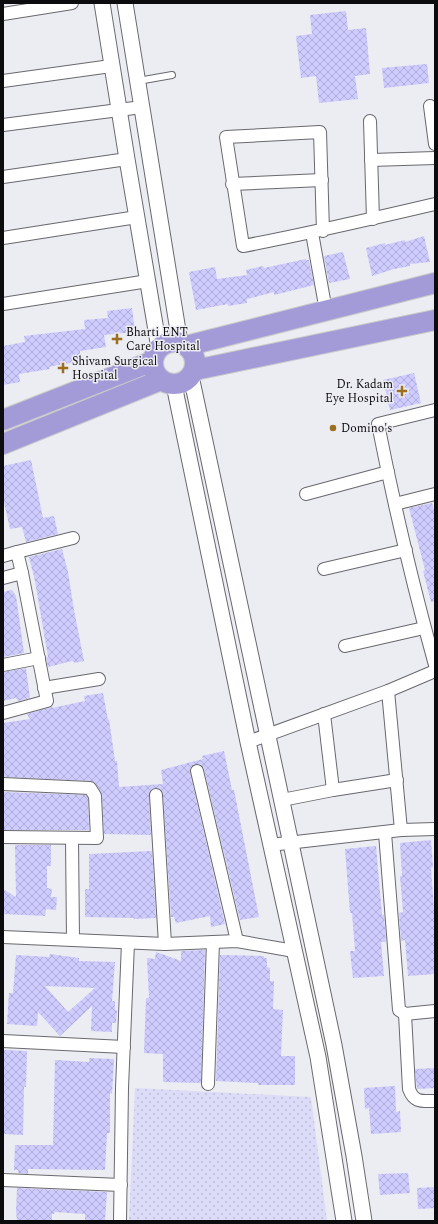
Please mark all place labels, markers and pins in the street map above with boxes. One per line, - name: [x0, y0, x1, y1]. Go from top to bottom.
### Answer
- place label: Bharti ENT Care Hospital: [126, 323, 200, 356]
- marker: Bharti ENT Care Hospital: [111, 333, 123, 345]
- place label: Shivam Surgical Hospital: [72, 352, 157, 385]
- marker: Shivam Surgical Hospital: [57, 362, 69, 374]
- place label: Dr. Kadam Eye Hospital: [325, 375, 393, 408]
- marker: Dr. Kadam Eye Hospital: [396, 385, 408, 397]
- place label: Domino's: [341, 419, 392, 438]
- marker: Domino's: [328, 423, 338, 433]

